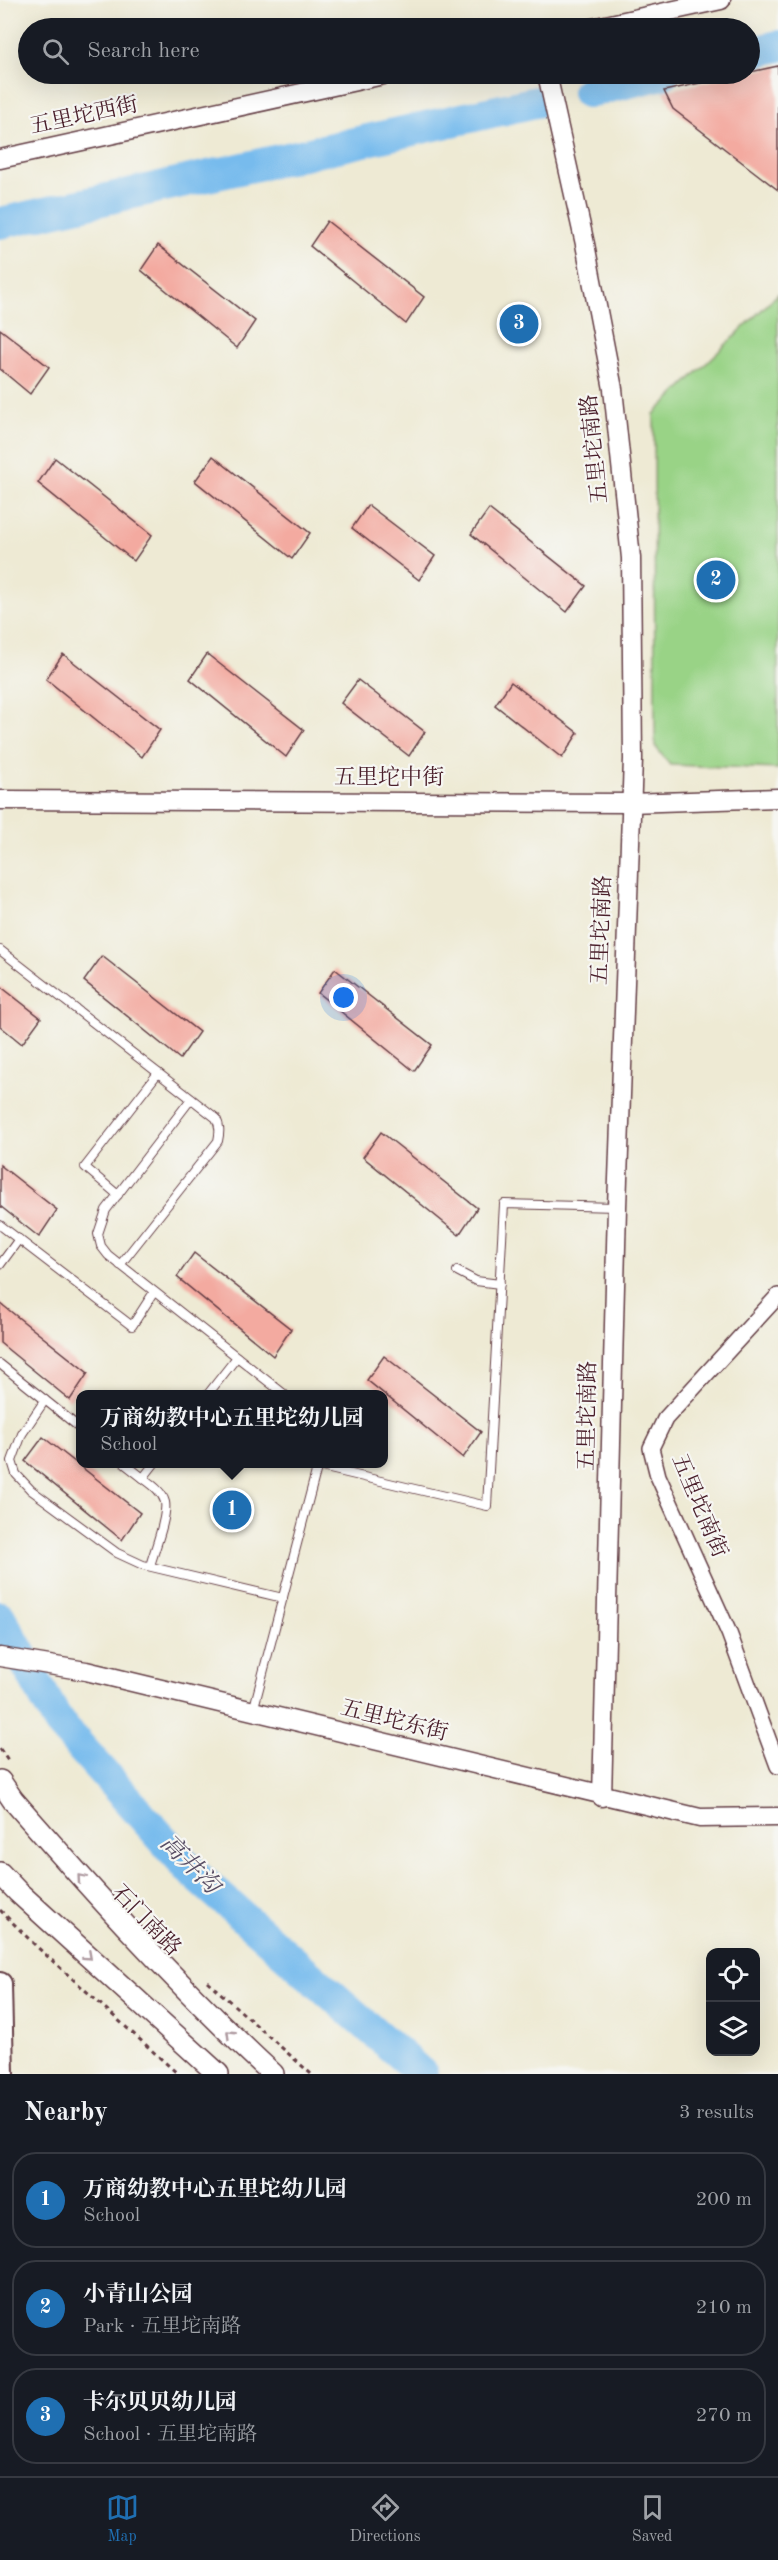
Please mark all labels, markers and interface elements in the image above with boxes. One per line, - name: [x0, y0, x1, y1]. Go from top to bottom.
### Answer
- search box: [18, 18, 760, 84]
- icon: search: [39, 35, 72, 68]
- text: Search here: [87, 40, 200, 62]
- street label: 五里坨西街: [27, 92, 140, 138]
- pin: 3: [500, 302, 538, 346]
- street label: 五里坨南路: [576, 393, 612, 505]
- pin: 2: [696, 558, 736, 602]
- street label: 五里坨中街: [334, 765, 444, 789]
- street label: 五里坨南路: [587, 875, 615, 985]
- your location: [329, 983, 358, 1012]
- street label: 五里坨南路: [574, 1361, 600, 1471]
- popup: [76, 1390, 388, 1468]
- text: 万商幼教中心五里坨幼儿园: [100, 1408, 364, 1430]
- text: School: [100, 1435, 157, 1455]
- street label: 五里坨南街: [667, 1450, 732, 1561]
- pin: 1: [212, 1488, 252, 1532]
- street label: 五里坨东街: [338, 1695, 451, 1745]
- water label: 高井沟: [155, 1829, 228, 1902]
- one-way arrow: [77, 1874, 88, 1885]
- street label: 石门南路: [108, 1880, 186, 1960]
- map controls: [706, 1948, 760, 2056]
- button: locate: [706, 1948, 760, 2002]
- one-way arrow: [81, 1949, 92, 1960]
- button: layers: [706, 2002, 760, 2056]
- one-way arrow: [226, 2031, 237, 2042]
- text: Nearby: [24, 2100, 108, 2126]
- text: 3 results: [679, 2103, 754, 2123]
- text: 万商幼教中心五里坨幼儿园: [83, 2179, 347, 2201]
- text: 1: [40, 2190, 51, 2210]
- text: 200 m: [696, 2190, 752, 2210]
- text: School: [83, 2206, 140, 2226]
- text: 小青山公园: [83, 2284, 193, 2306]
- text: 2: [40, 2298, 51, 2318]
- text: 210 m: [696, 2298, 752, 2318]
- text: Park · 五里坨南路: [83, 2317, 241, 2337]
- text: 卡尔贝贝幼儿园: [83, 2392, 237, 2414]
- text: 3: [40, 2406, 51, 2426]
- text: 270 m: [696, 2406, 752, 2426]
- text: School · 五里坨南路: [83, 2425, 257, 2445]
- tab: Map: [106, 2491, 139, 2547]
- tab: Directions: [350, 2491, 421, 2547]
- tab: Saved: [632, 2491, 672, 2547]

